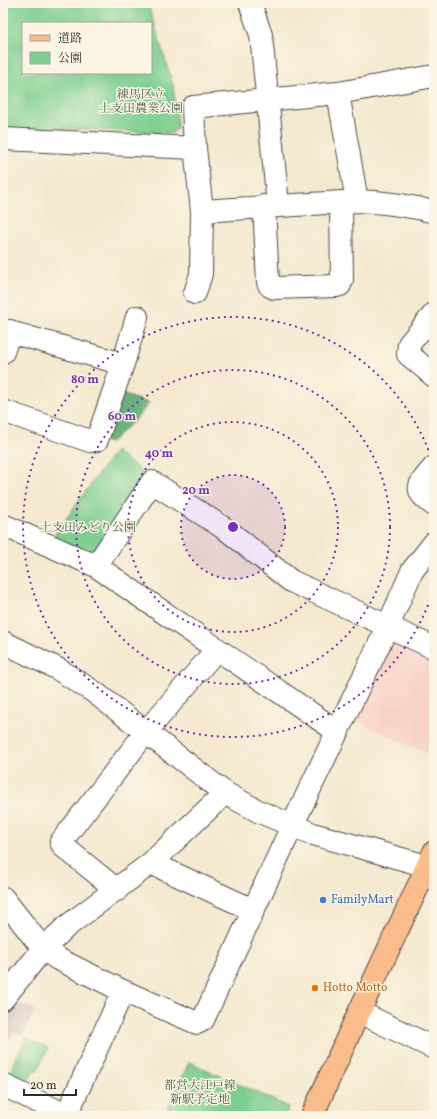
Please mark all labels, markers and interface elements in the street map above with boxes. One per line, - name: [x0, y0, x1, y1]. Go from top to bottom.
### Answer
- legend: [22, 22, 152, 74]
- text: 道路: [58, 31, 82, 47]
- text: 公園: [58, 51, 82, 67]
- park label: 練馬区立 土支田農業公園: [99, 87, 183, 117]
- text: 80 m: [71, 372, 99, 388]
- text: 60 m: [108, 409, 136, 425]
- text: 40 m: [145, 446, 174, 462]
- text: 20 m: [182, 483, 210, 499]
- park label: 土支田みどり公園: [40, 520, 136, 536]
- centre of rings: [226, 520, 240, 534]
- place label: FamilyMart: [331, 892, 394, 908]
- marker: FamilyMart: [318, 895, 328, 905]
- place label: Hotto Motto: [323, 980, 387, 996]
- marker: Hotto Motto: [310, 983, 320, 993]
- scale bar: [24, 1071, 76, 1097]
- text: 20 m: [30, 1078, 57, 1094]
- park label: 都営大江戸線 新駅予定地: [164, 1078, 236, 1108]

